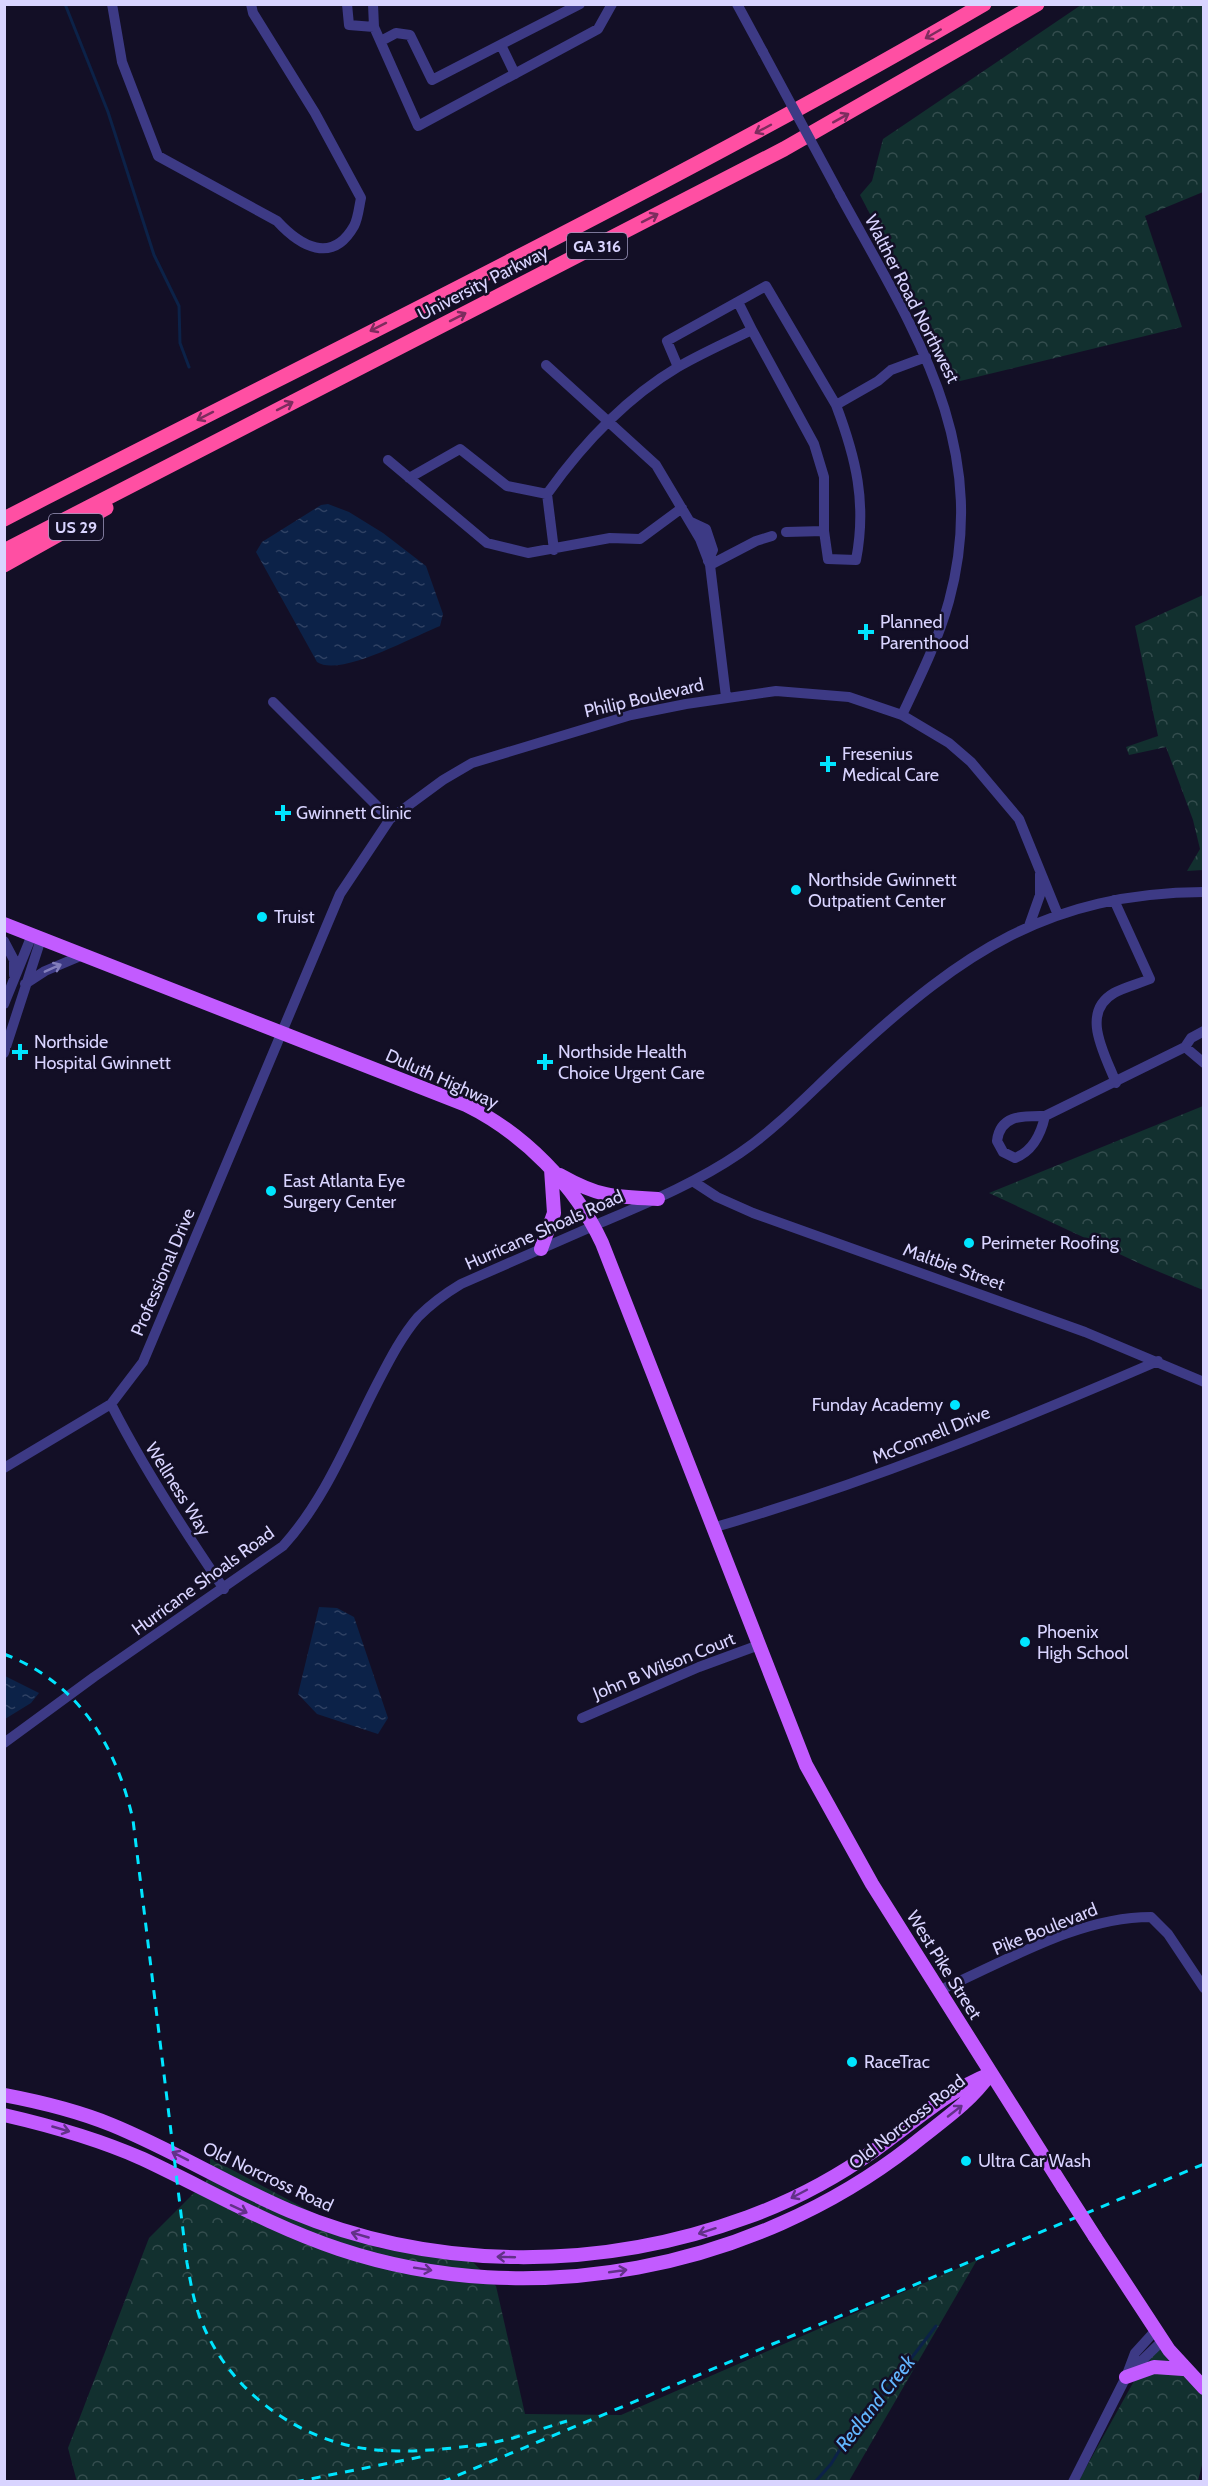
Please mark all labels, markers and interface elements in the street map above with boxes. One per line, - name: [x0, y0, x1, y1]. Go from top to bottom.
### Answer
- one-way arrow: [925, 28, 942, 40]
- one-way arrow: [832, 112, 850, 123]
- one-way arrow: [754, 124, 772, 135]
- street label: Walther Road Northwest: [860, 211, 964, 387]
- one-way arrow: [641, 212, 659, 224]
- road number: GA 316: [567, 233, 627, 259]
- street label: University Parkway: [414, 241, 552, 325]
- one-way arrow: [449, 311, 467, 322]
- one-way arrow: [369, 322, 387, 334]
- one-way arrow: [275, 400, 293, 412]
- one-way arrow: [196, 411, 214, 422]
- road number: US 29: [49, 514, 103, 540]
- place label: Planned Parenthood: [880, 611, 969, 654]
- marker: Planned Parenthood: [857, 623, 875, 641]
- street label: Philip Boulevard: [582, 674, 706, 722]
- place label: Fresenius Medical Care: [842, 743, 939, 786]
- marker: Fresenius Medical Care: [819, 755, 837, 773]
- place label: Gwinnett Clinic: [296, 802, 412, 824]
- marker: Gwinnett Clinic: [274, 804, 292, 822]
- place label: Northside Gwinnett Outpatient Center: [808, 869, 957, 912]
- marker: Northside Gwinnett Outpatient Center: [789, 883, 803, 897]
- place label: Truist: [274, 906, 314, 928]
- marker: Truist: [255, 910, 269, 924]
- one-way arrow: [43, 961, 61, 973]
- place label: Northside Hospital Gwinnett: [34, 1031, 171, 1074]
- place label: Northside Health Choice Urgent Care: [558, 1041, 705, 1084]
- marker: Northside Hospital Gwinnett: [11, 1043, 29, 1061]
- street label: Duluth Highway: [382, 1044, 502, 1114]
- marker: Northside Health Choice Urgent Care: [536, 1053, 554, 1071]
- place label: East Atlanta Eye Surgery Center: [283, 1170, 405, 1213]
- marker: East Atlanta Eye Surgery Center: [264, 1184, 278, 1198]
- street label: Hurricane Shoals Road: [462, 1185, 626, 1275]
- street label: Professional Drive: [126, 1205, 200, 1339]
- place label: Perimeter Roofing: [981, 1232, 1120, 1254]
- marker: Perimeter Roofing: [962, 1236, 976, 1250]
- street label: Maltbie Street: [900, 1238, 1008, 1296]
- place label: Funday Academy: [812, 1394, 943, 1416]
- marker: Funday Academy: [948, 1398, 962, 1412]
- street label: McConnell Drive: [869, 1401, 993, 1469]
- street label: Wellness Way: [141, 1438, 215, 1540]
- street label: Hurricane Shoals Road: [127, 1522, 279, 1640]
- place label: Phoenix High School: [1037, 1621, 1129, 1664]
- street label: John B Wilson Court: [589, 1627, 738, 1705]
- marker: Phoenix High School: [1018, 1635, 1032, 1649]
- street label: Pike Boulevard: [989, 1898, 1101, 1960]
- street label: West Pike Street: [902, 1906, 986, 2024]
- place label: RaceTrac: [864, 2051, 930, 2073]
- marker: RaceTrac: [845, 2055, 859, 2069]
- street label: Old Norcross Road: [845, 2070, 969, 2174]
- one-way arrow: [947, 2104, 963, 2117]
- one-way arrow: [51, 2124, 70, 2135]
- street label: Old Norcross Road: [199, 2137, 337, 2217]
- one-way arrow: [172, 2150, 190, 2161]
- place label: Ultra Car Wash: [978, 2150, 1091, 2172]
- marker: Ultra Car Wash: [959, 2154, 973, 2168]
- one-way arrow: [791, 2189, 809, 2200]
- one-way arrow: [229, 2203, 247, 2215]
- one-way arrow: [698, 2226, 717, 2237]
- one-way arrow: [351, 2229, 370, 2240]
- one-way arrow: [496, 2252, 516, 2263]
- one-way arrow: [413, 2264, 433, 2275]
- one-way arrow: [607, 2265, 627, 2276]
- water label: Redland Creek: [830, 2349, 921, 2456]

